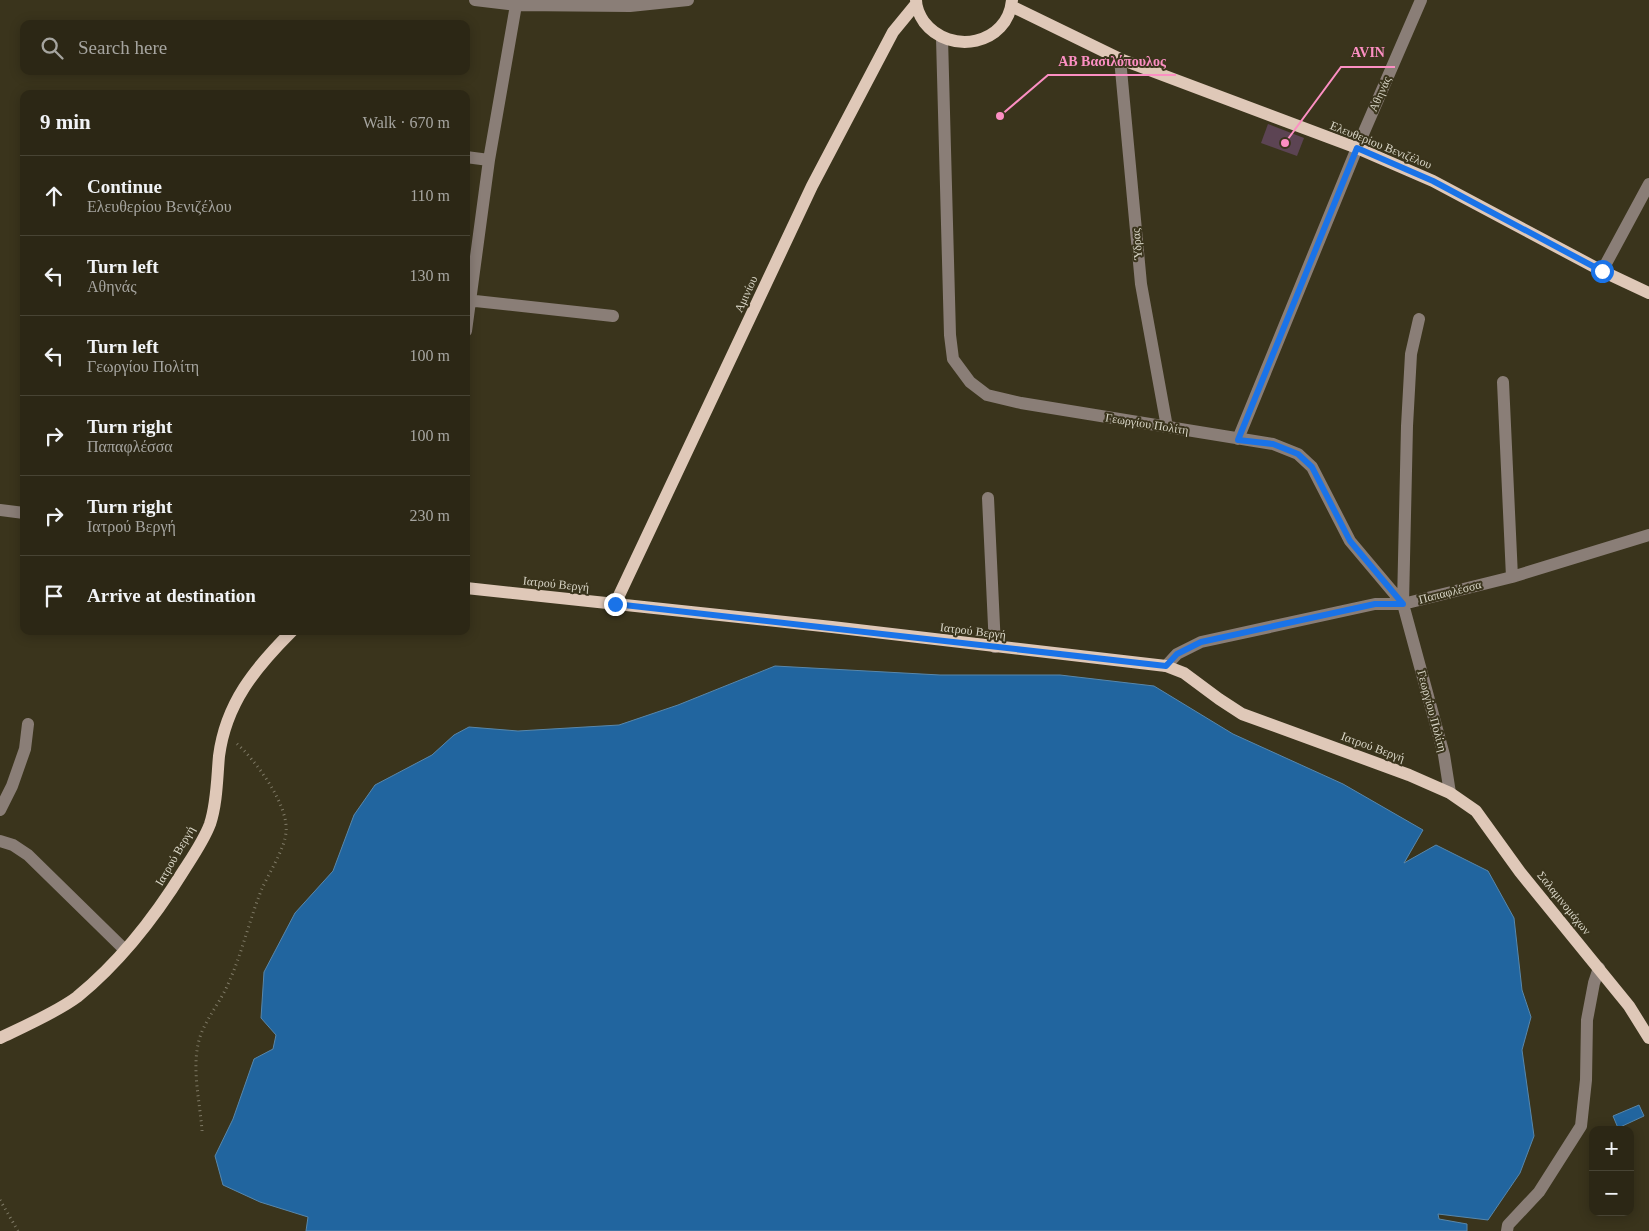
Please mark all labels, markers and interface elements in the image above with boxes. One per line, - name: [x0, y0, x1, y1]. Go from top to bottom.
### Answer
- search box: [20, 20, 470, 75]
- icon: search: [38, 34, 66, 62]
- text: Search here: [78, 37, 167, 58]
- callout: AVIN: [1341, 38, 1395, 67]
- text: AVIN: [1351, 45, 1385, 60]
- callout: ΑΒ Βασιλόπουλος: [1048, 46, 1176, 75]
- text: ΑΒ Βασιλόπουλος: [1058, 54, 1167, 69]
- street label: Αθηνάς: [1366, 74, 1394, 114]
- text: 9 min: [40, 110, 91, 134]
- text: Walk · 670 m: [363, 114, 450, 131]
- street label: Ελευθερίου Βενιζέλου: [1328, 118, 1434, 172]
- text: Continue: [87, 176, 162, 197]
- icon: ahead: [40, 182, 68, 210]
- text: 110 m: [410, 187, 450, 204]
- text: Ελευθερίου Βενιζέλου: [87, 198, 232, 215]
- street label: Ύδρας: [1129, 227, 1145, 261]
- text: Turn left: [87, 256, 159, 277]
- route start: [1591, 260, 1614, 283]
- icon: left: [40, 262, 68, 290]
- text: 130 m: [410, 267, 450, 284]
- street label: Αμινίου: [731, 273, 761, 315]
- text: Αθηνάς: [87, 278, 137, 295]
- text: Turn left: [87, 336, 159, 357]
- icon: left: [40, 342, 68, 370]
- text: 100 m: [410, 347, 450, 364]
- text: Γεωργίου Πολίτη: [87, 358, 199, 375]
- street label: Γεωργίου Πολίτη: [1104, 411, 1190, 437]
- text: Turn right: [87, 416, 172, 437]
- icon: right: [40, 422, 68, 450]
- text: 100 m: [410, 427, 450, 444]
- text: Παπαφλέσσα: [87, 438, 173, 455]
- text: Turn right: [87, 496, 172, 517]
- icon: right: [40, 502, 68, 530]
- text: 230 m: [410, 507, 450, 524]
- text: Ιατρού Βεργή: [87, 518, 176, 535]
- street label: Ιατρού Βεργή: [522, 574, 590, 594]
- street label: Παπαφλέσσα: [1417, 577, 1484, 607]
- icon: arrive: [40, 582, 68, 610]
- text: Arrive at destination: [87, 585, 256, 606]
- route end: [604, 593, 627, 616]
- street label: Ιατρού Βεργή: [939, 620, 1007, 642]
- street label: Γεωργίου Πολίτη: [1414, 669, 1450, 753]
- street label: Ιατρού Βεργή: [1339, 729, 1407, 765]
- street label: Ιατρού Βεργή: [152, 824, 198, 888]
- street label: Σαλαμινομάχων: [1534, 868, 1594, 938]
- map controls: [1589, 1126, 1634, 1216]
- button: +: [1589, 1126, 1634, 1171]
- button: −: [1589, 1171, 1634, 1216]

